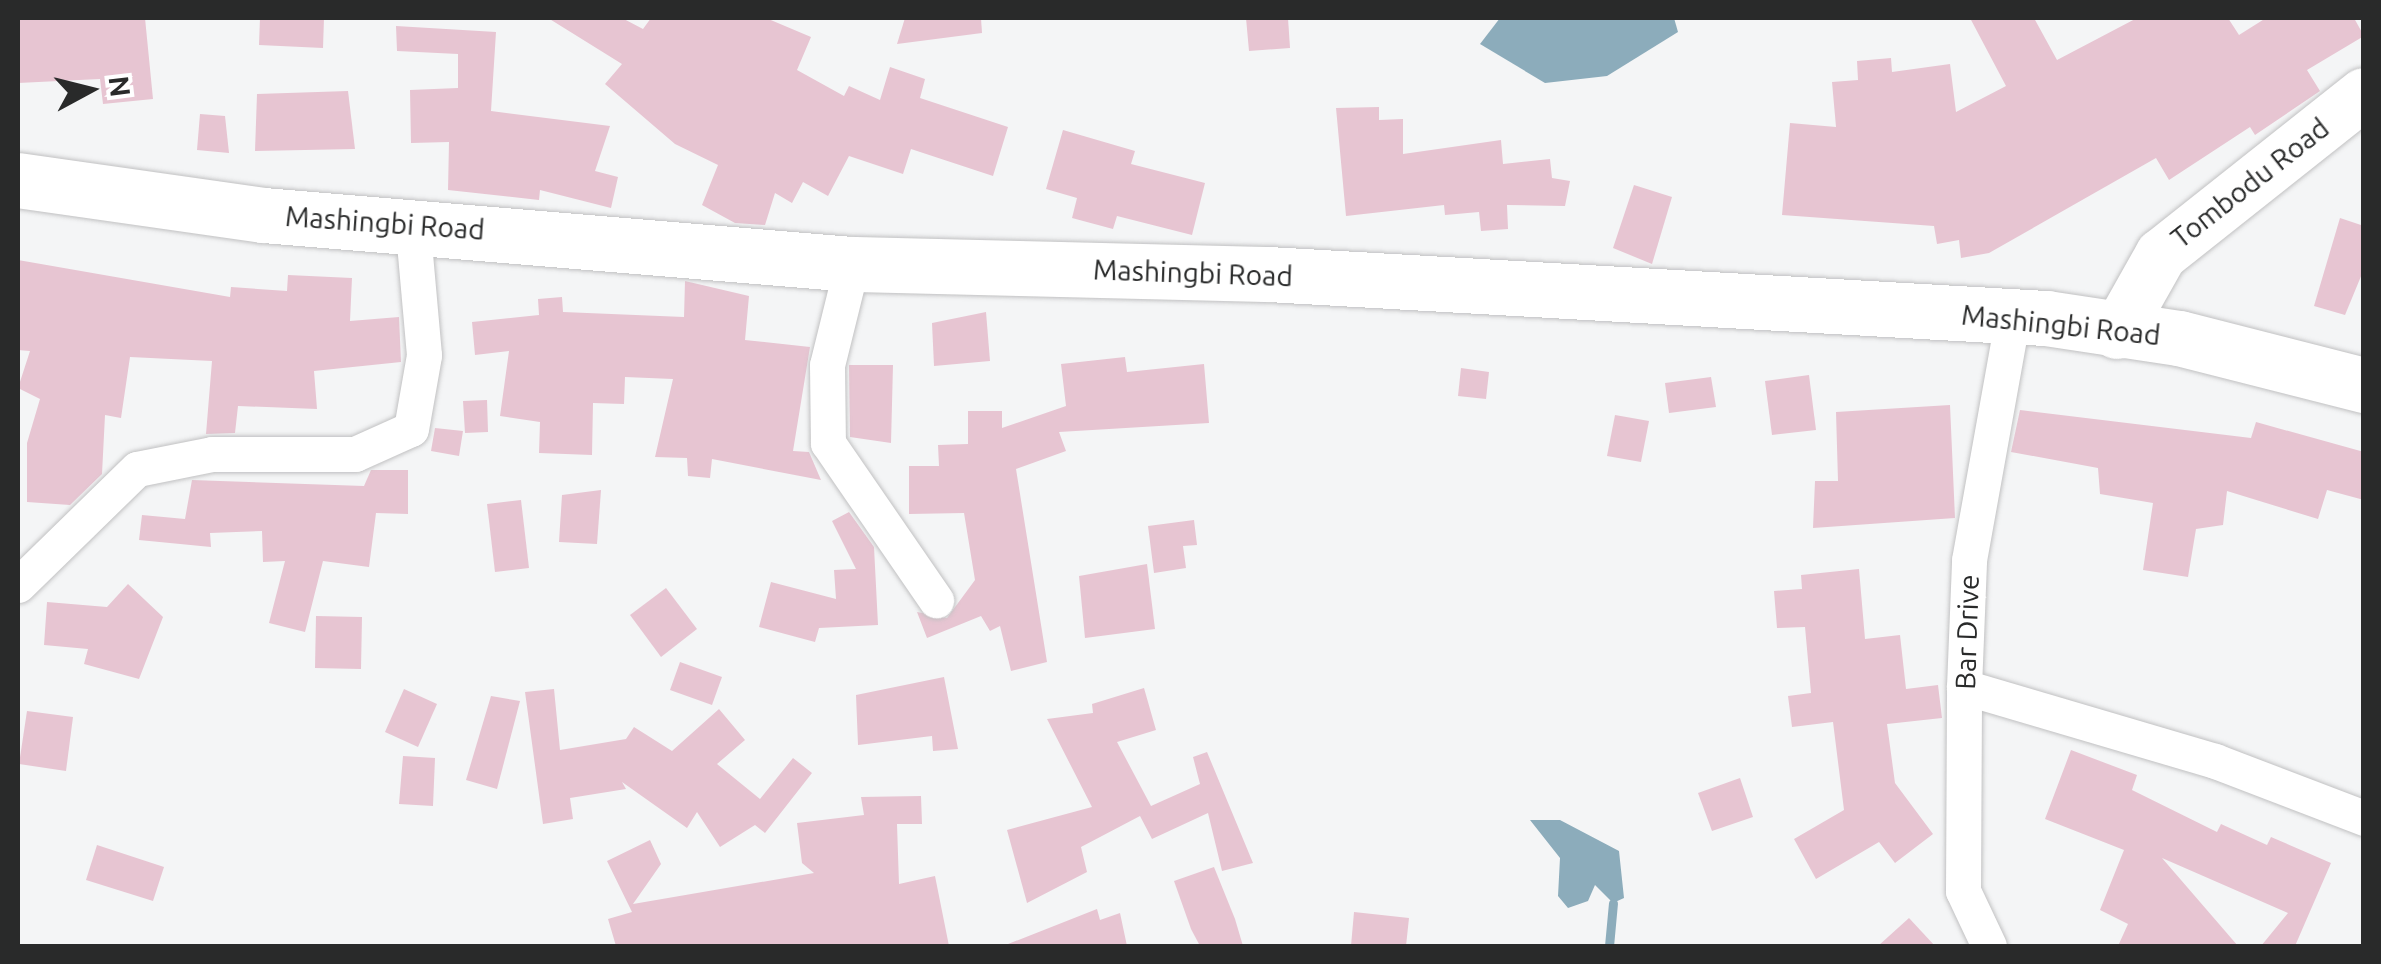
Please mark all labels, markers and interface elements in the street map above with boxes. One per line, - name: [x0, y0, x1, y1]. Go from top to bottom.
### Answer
- north arrow: [40, 40, 140, 140]
- text: N: [104, 74, 137, 99]
- street label: Tombodu Road: [2164, 111, 2336, 255]
- street label: Mashingbi Road: [284, 199, 486, 247]
- street label: Mashingbi Road: [1093, 253, 1293, 293]
- street label: Mashingbi Road: [1960, 298, 2162, 352]
- street label: Bar Drive: [1948, 574, 1986, 690]

